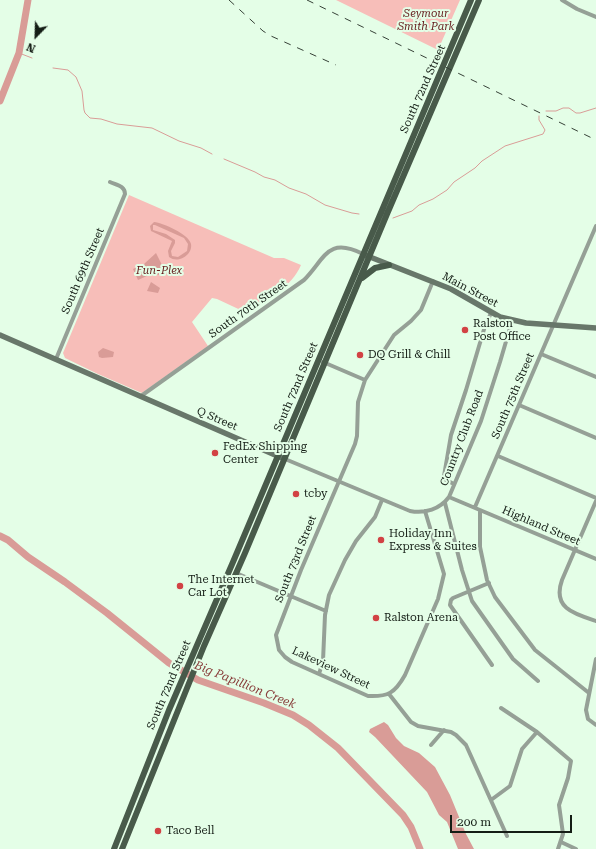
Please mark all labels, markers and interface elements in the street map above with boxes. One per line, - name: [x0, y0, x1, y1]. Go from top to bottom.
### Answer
- park label: Seymour Smith Park: [397, 7, 455, 33]
- north arrow: [16, 16, 56, 56]
- text: N: [25, 40, 38, 55]
- street label: South 72nd Street: [398, 43, 448, 135]
- street label: South 69th Street: [59, 226, 107, 316]
- park label: Fun-Plex: [136, 264, 182, 278]
- street label: Main Street: [440, 270, 500, 310]
- street label: South 70th Street: [206, 277, 290, 341]
- place label: Ralston Post Office: [473, 317, 531, 343]
- marker: Ralston Post Office: [460, 325, 470, 335]
- street label: South 72nd Street: [271, 341, 321, 433]
- place label: DQ Grill & Chill: [368, 348, 450, 362]
- marker: DQ Grill & Chill: [355, 350, 365, 360]
- street label: South 75th Street: [489, 351, 537, 441]
- street label: Country Club Road: [438, 388, 486, 488]
- street label: Q Street: [195, 405, 239, 433]
- place label: FedEx Shipping Center: [223, 440, 307, 466]
- marker: FedEx Shipping Center: [210, 448, 220, 458]
- place label: tcby: [304, 487, 328, 501]
- marker: tcby: [291, 489, 301, 499]
- street label: Highland Street: [500, 504, 582, 548]
- street label: South 73rd Street: [273, 514, 319, 604]
- place label: Holiday Inn Express & Suites: [389, 527, 477, 553]
- marker: Holiday Inn Express & Suites: [376, 535, 386, 545]
- place label: The Internet Car Lot: [188, 573, 254, 599]
- marker: The Internet Car Lot: [175, 581, 185, 591]
- place label: Ralston Arena: [384, 611, 458, 625]
- marker: Ralston Arena: [371, 613, 381, 623]
- street label: South 72nd Street: [144, 639, 194, 731]
- street label: Lakeview Street: [290, 644, 372, 692]
- water label: Big Papillion Creek: [192, 658, 298, 712]
- scale bar: [452, 807, 574, 833]
- text: 200 m: [457, 815, 491, 829]
- place label: Taco Bell: [166, 824, 214, 838]
- marker: Taco Bell: [153, 826, 163, 836]

